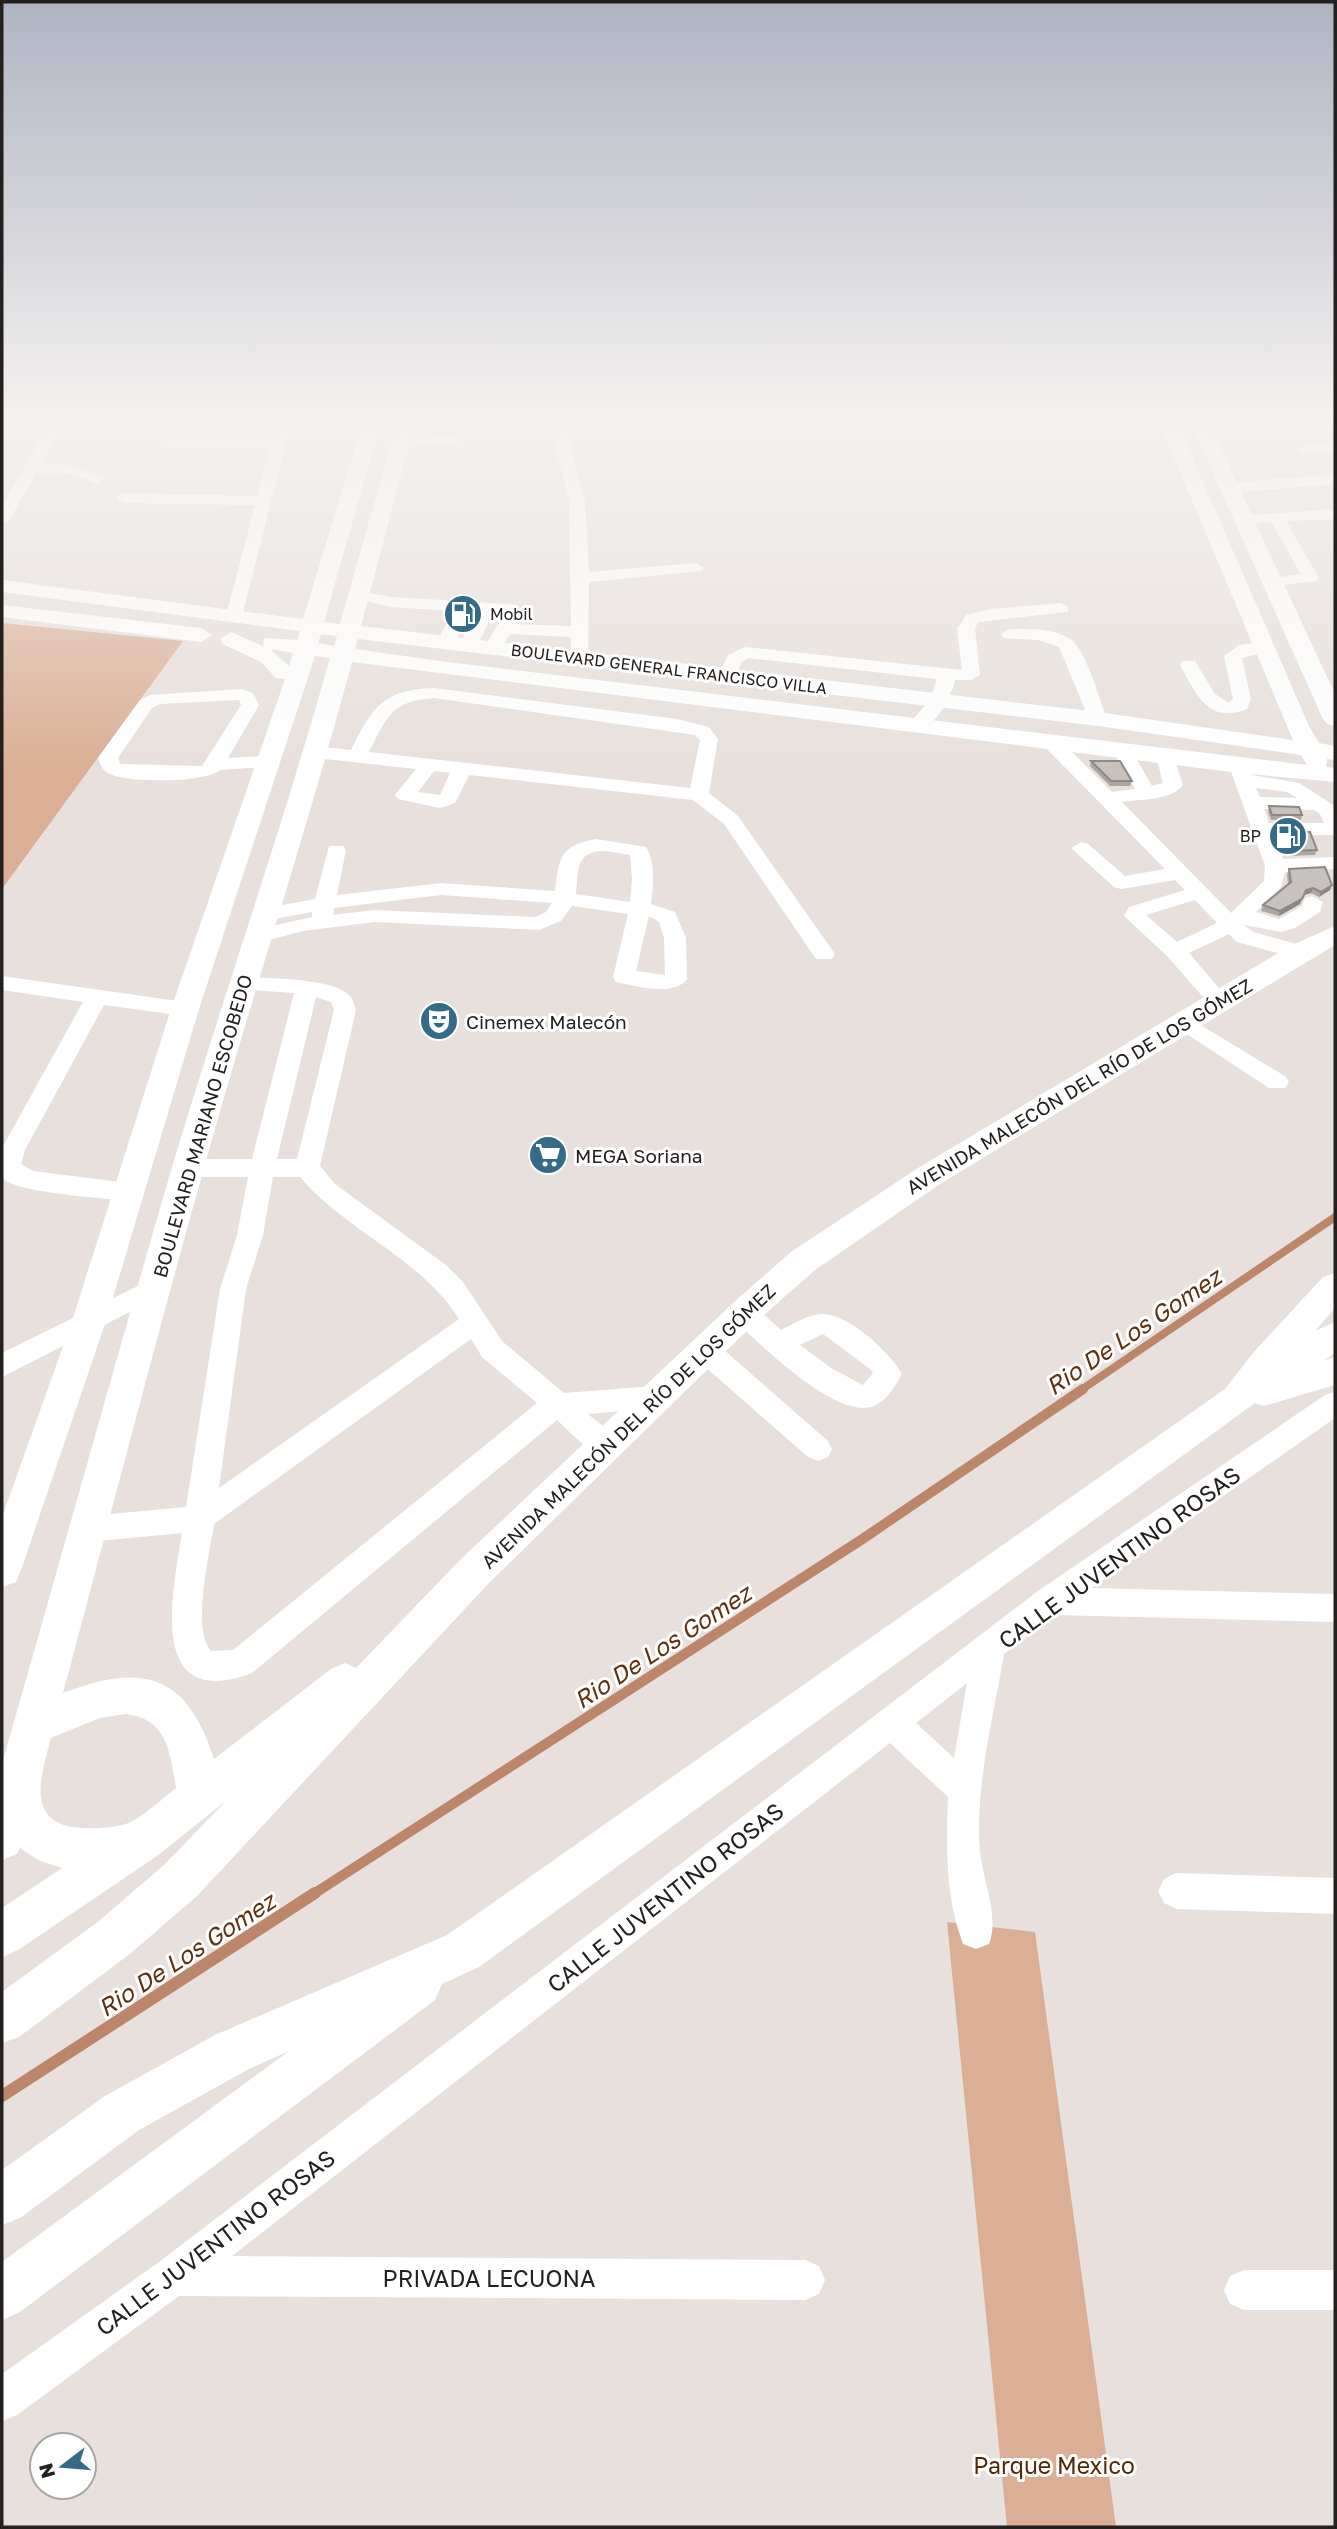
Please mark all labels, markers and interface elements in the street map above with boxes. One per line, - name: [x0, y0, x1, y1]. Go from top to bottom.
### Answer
- fuel station icon: Mobil: [442, 593, 484, 635]
- place label: Mobil: [490, 604, 533, 624]
- street label: BOULEVARD GENERAL FRANCISCO VILLA: [510, 640, 828, 698]
- fuel station icon: BP: [1267, 815, 1309, 857]
- place label: BP: [1240, 826, 1261, 846]
- street label: BOULEVARD MARIANO ESCOBEDO: [148, 972, 256, 1280]
- street label: AVENIDA MALECÓN DEL RÍO DE LOS GÓMEZ: [902, 973, 1256, 1199]
- theatre icon: Cinemex Malecón: [418, 1000, 460, 1042]
- place label: Cinemex Malecón: [466, 1010, 627, 1033]
- supermarket icon: MEGA Soriana: [527, 1134, 569, 1176]
- place label: MEGA Soriana: [575, 1144, 703, 1167]
- water label: Rio De Los Gomez: [1040, 1260, 1228, 1400]
- street label: AVENIDA MALECÓN DEL RÍO DE LOS GÓMEZ: [476, 1279, 780, 1573]
- street label: CALLE JUVENTINO ROSAS: [993, 1460, 1245, 1654]
- water label: Rio De Los Gomez: [568, 1576, 758, 1714]
- street label: CALLE JUVENTINO ROSAS: [541, 1796, 789, 1998]
- water label: Rio De Los Gomez: [92, 1884, 282, 2022]
- street label: CALLE JUVENTINO ROSAS: [90, 2143, 340, 2341]
- street label: PRIVADA LECUONA: [383, 2264, 595, 2292]
- north arrow: [28, 2431, 98, 2501]
- park label: Parque Mexico: [973, 2451, 1135, 2479]
- text: N: [33, 2461, 59, 2481]

